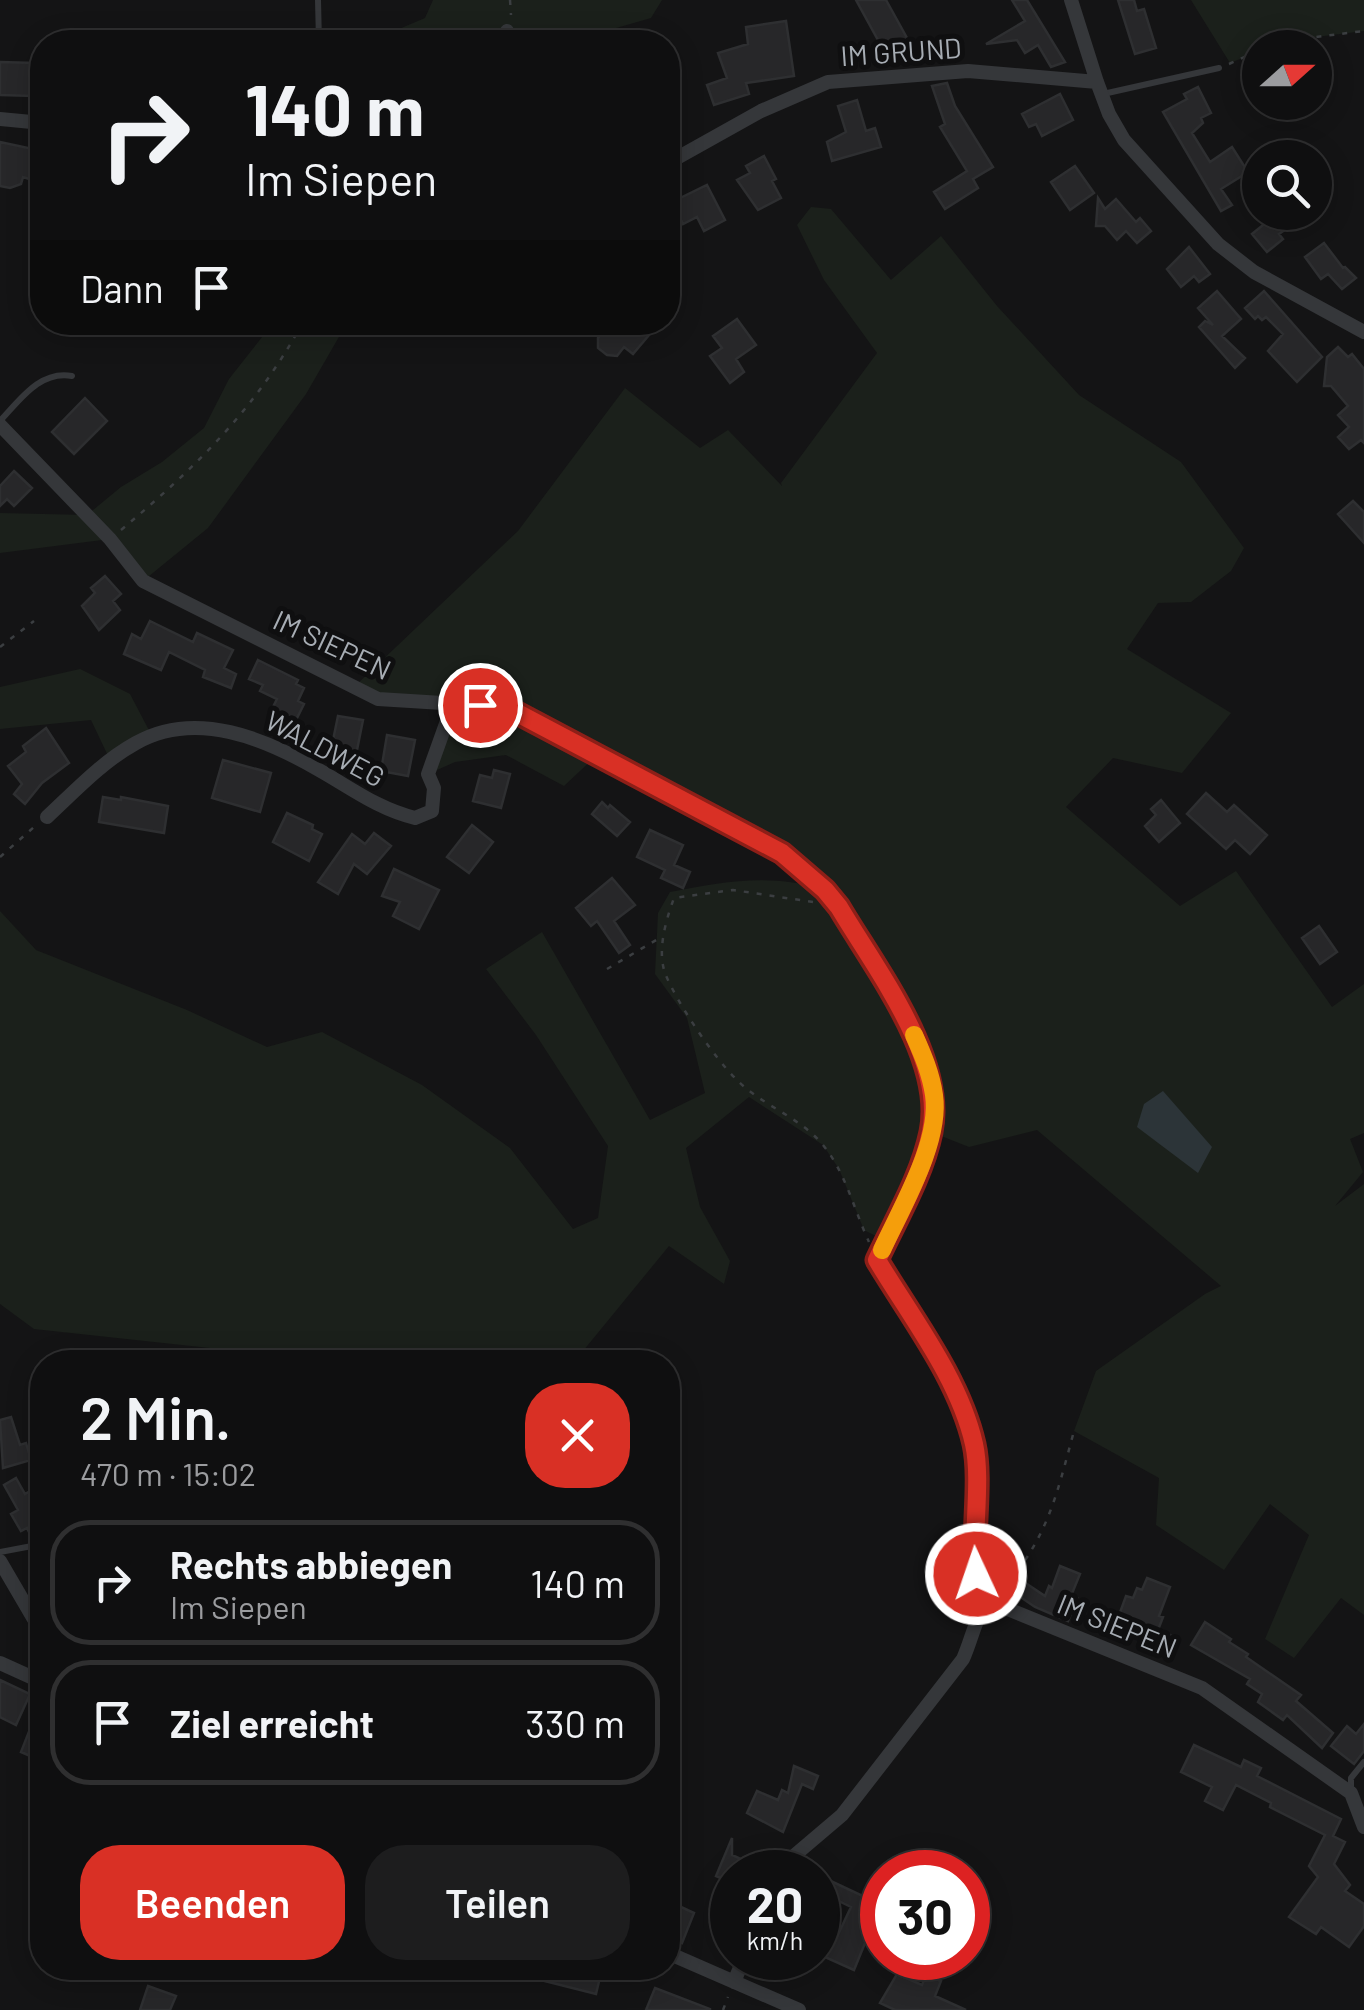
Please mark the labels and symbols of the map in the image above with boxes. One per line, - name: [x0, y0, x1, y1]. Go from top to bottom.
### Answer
- street label: IM GRUND: [839, 30, 963, 72]
- north arrow: [1242, 30, 1332, 120]
- street label: IM SIEPEN: [268, 602, 397, 686]
- pin: [438, 663, 523, 748]
- street label: WALDWEG: [260, 703, 391, 794]
- position arrow: [924, 1522, 1028, 1626]
- street label: IM SIEPEN: [1053, 1586, 1182, 1664]
- speed limit sign: 30: [860, 1850, 990, 1980]

